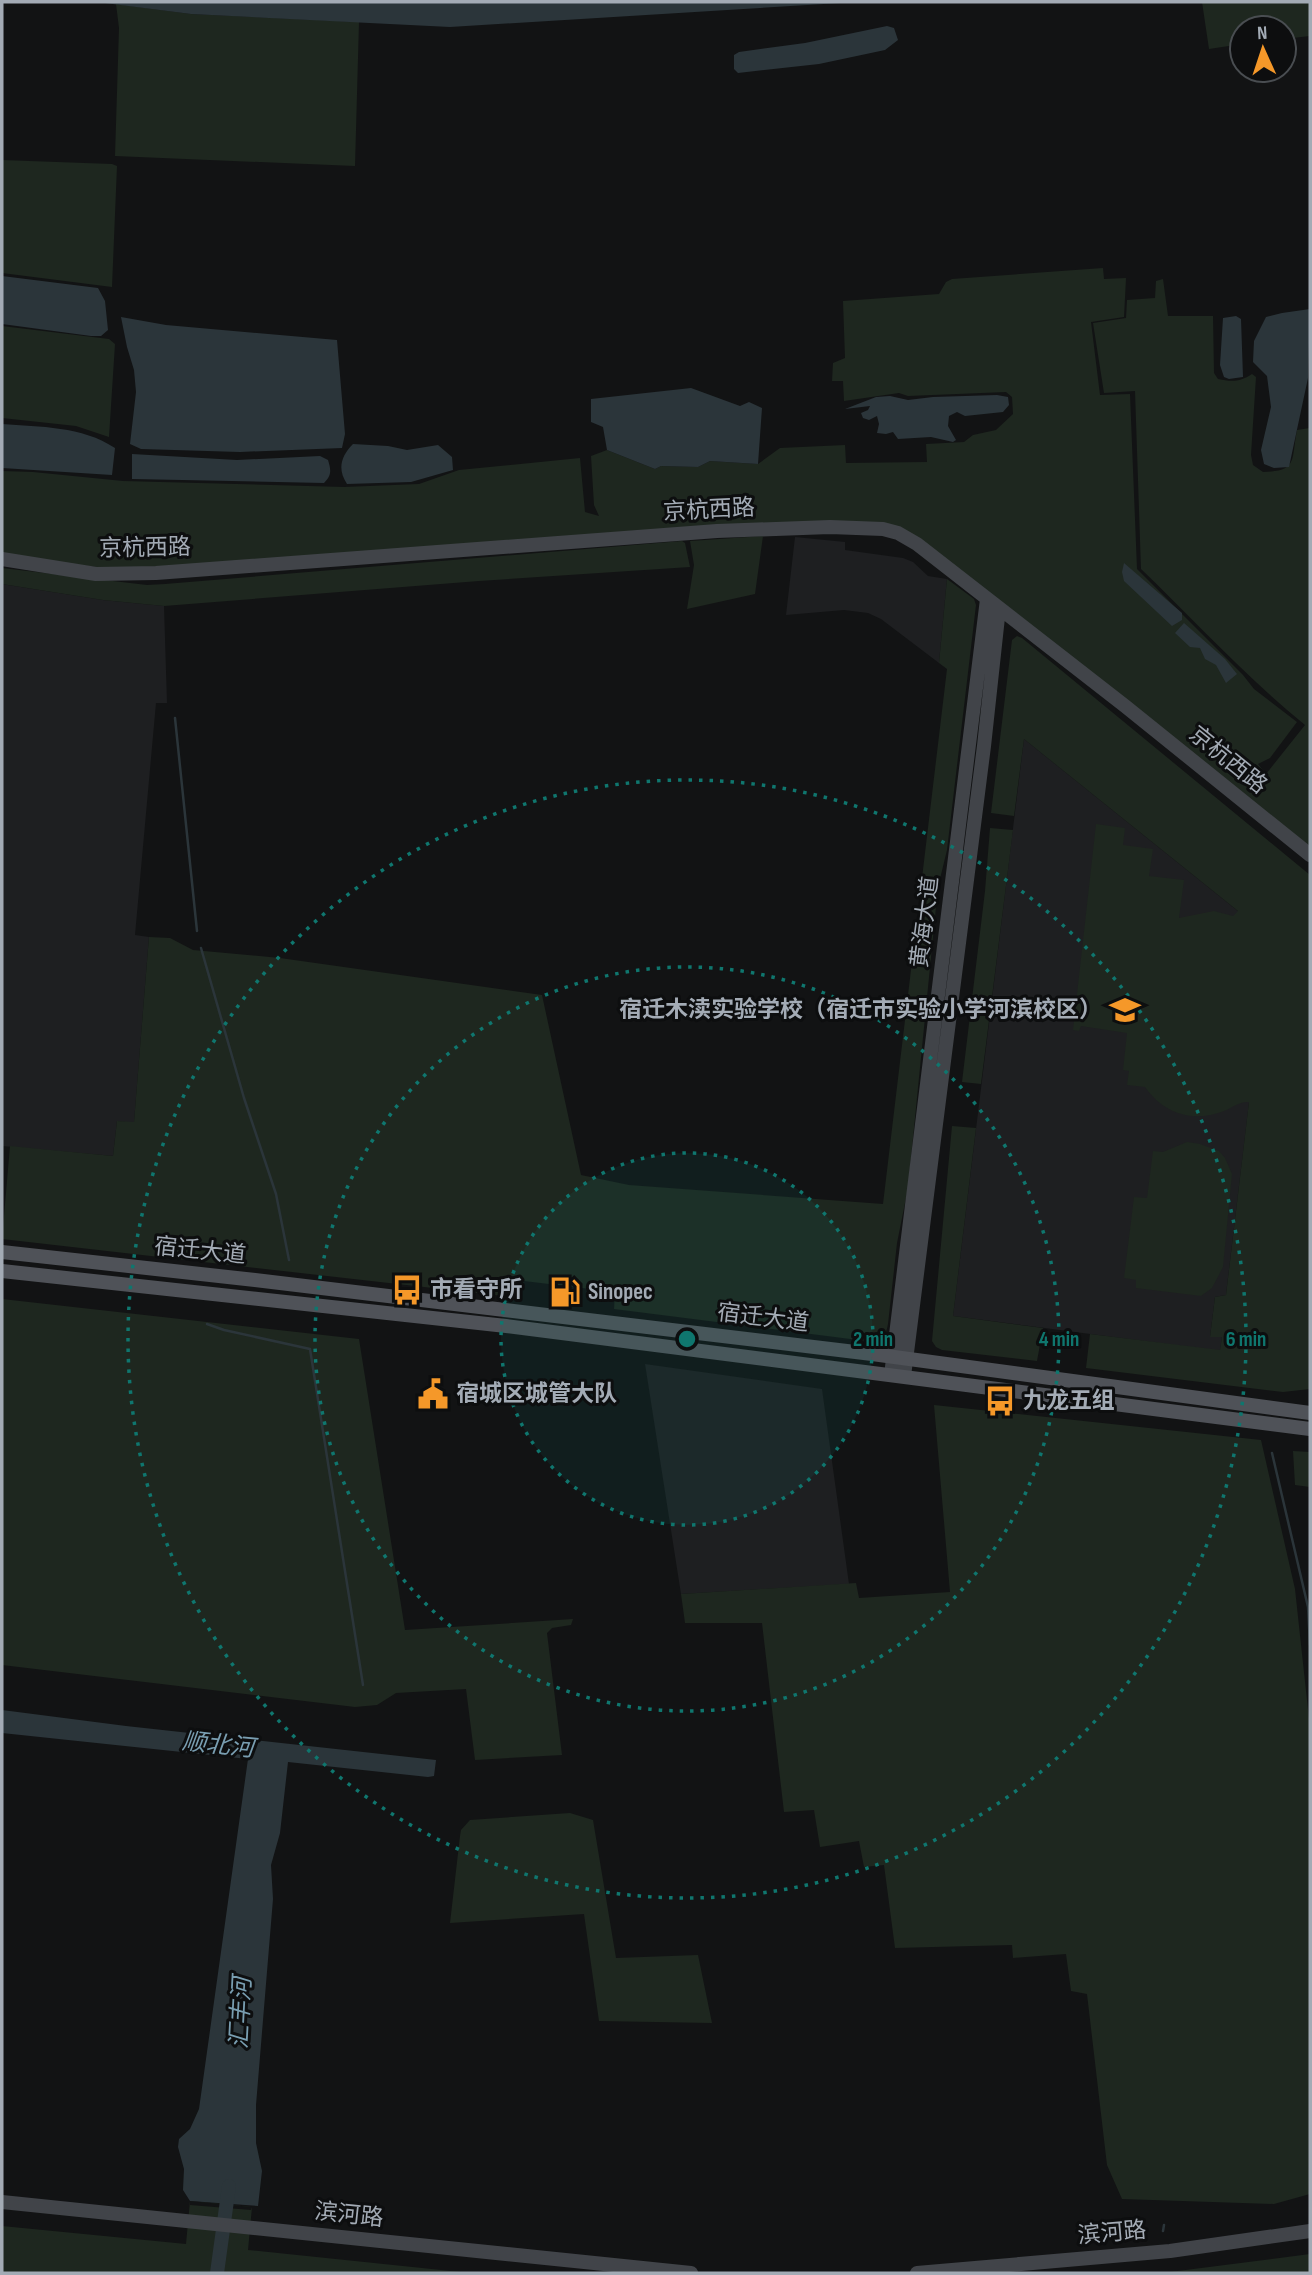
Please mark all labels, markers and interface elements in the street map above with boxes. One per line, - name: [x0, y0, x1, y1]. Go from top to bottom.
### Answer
- north arrow: [1228, 14, 1298, 84]
- text: N: [1257, 22, 1268, 45]
- street label: 京杭西路: [662, 494, 756, 526]
- street label: 京杭西路: [99, 533, 191, 563]
- street label: 京杭西路: [1183, 720, 1273, 800]
- street label: 黄海大道: [905, 875, 945, 969]
- school or university icon: 宿迁木渎实验学校（宿迁市实验小学河滨校区）: [1108, 993, 1142, 1027]
- place label: 宿迁木渎实验学校（宿迁市实验小学河滨校区）: [619, 996, 1102, 1024]
- street label: 宿迁大道: [153, 1232, 247, 1270]
- bus stop icon: 市看守所: [390, 1273, 424, 1307]
- fuel station icon: Sinopec: [548, 1275, 582, 1309]
- place label: 市看守所: [430, 1276, 522, 1304]
- place label: Sinopec: [588, 1278, 653, 1306]
- street label: 宿迁大道: [716, 1298, 810, 1338]
- centre of rings: [675, 1327, 699, 1351]
- text: 2 min: [853, 1327, 893, 1352]
- text: 4 min: [1039, 1327, 1079, 1352]
- text: 6 min: [1226, 1327, 1266, 1352]
- public building icon: 宿城区城管大队: [416, 1377, 450, 1411]
- place label: 宿城区城管大队: [456, 1380, 617, 1408]
- bus stop icon: 九龙五组: [983, 1384, 1017, 1418]
- place label: 九龙五组: [1023, 1387, 1115, 1415]
- water label: 顺北河: [181, 1727, 259, 1764]
- water label: 汇丰河: [225, 1972, 258, 2050]
- street label: 滨河路: [313, 2197, 385, 2233]
- street label: 滨河路: [1076, 2216, 1148, 2250]

